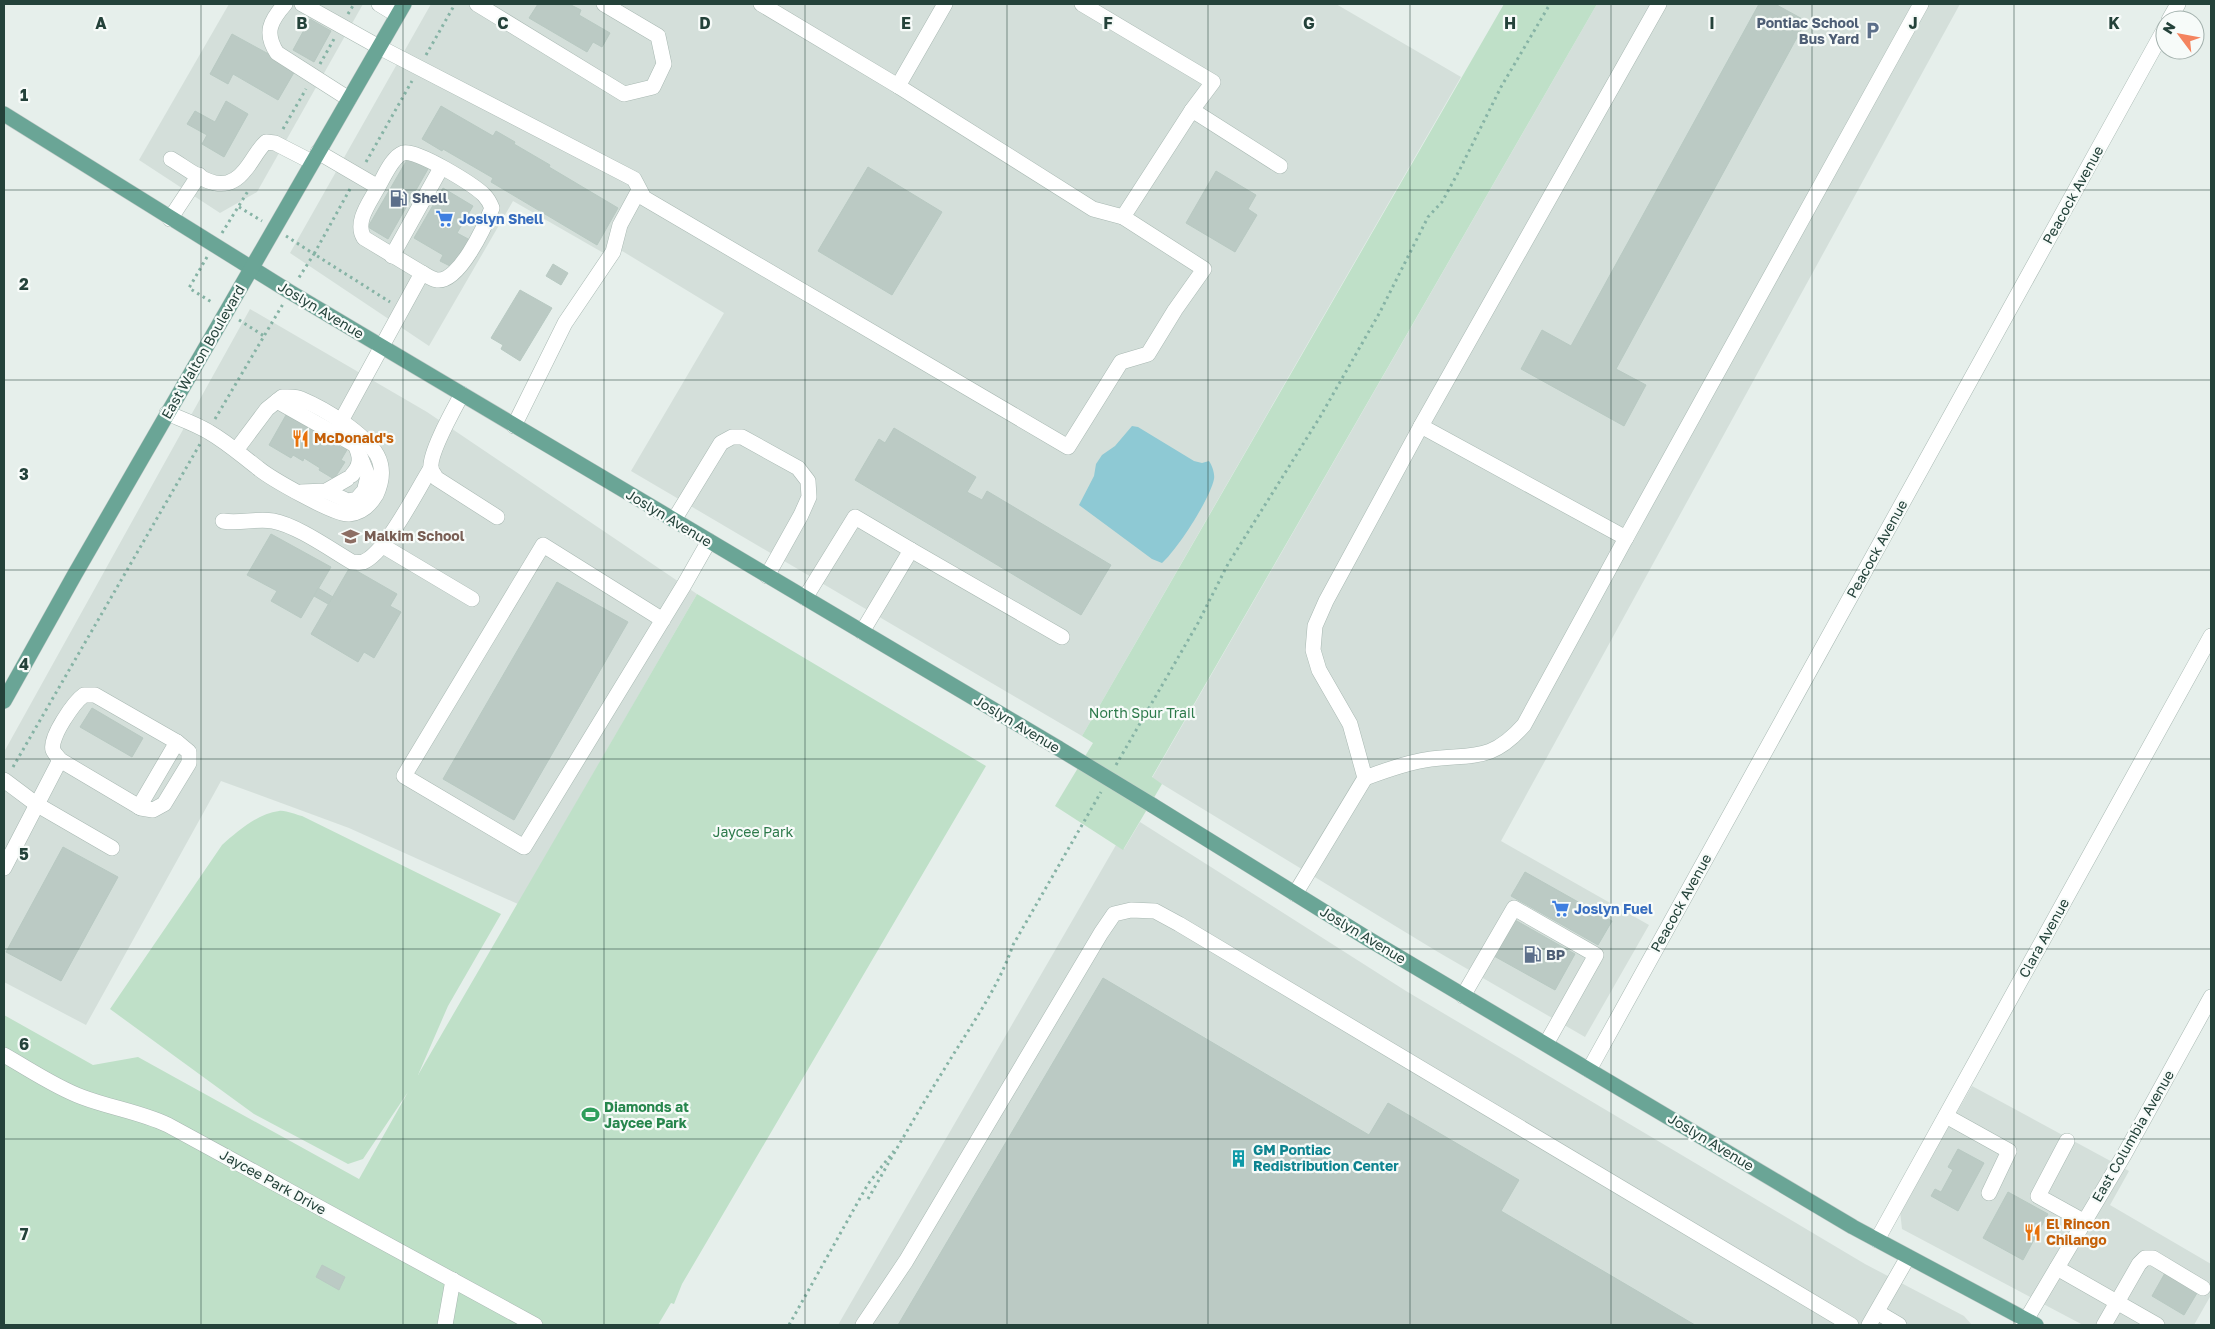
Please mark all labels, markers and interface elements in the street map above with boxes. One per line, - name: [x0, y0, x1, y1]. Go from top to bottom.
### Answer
- north arrow: [2155, 10, 2205, 60]
- text: A: [95, 13, 107, 33]
- text: B: [296, 13, 308, 33]
- text: C: [497, 13, 509, 33]
- text: D: [699, 13, 711, 33]
- text: E: [901, 13, 911, 33]
- text: F: [1103, 13, 1113, 33]
- text: G: [1303, 13, 1315, 33]
- text: H: [1504, 13, 1516, 33]
- text: I: [1709, 13, 1715, 33]
- text: J: [1908, 13, 1918, 33]
- text: K: [2108, 13, 2120, 33]
- place label: Pontiac School Bus Yard: [1756, 14, 1859, 47]
- text: N: [2159, 19, 2179, 37]
- parking icon: Pontiac School Bus Yard: [1863, 21, 1883, 41]
- text: 1: [20, 85, 28, 105]
- street label: Peacock Avenue: [2039, 143, 2107, 247]
- fuel station icon: Shell: [388, 188, 408, 208]
- place label: Shell: [412, 189, 448, 206]
- supermarket icon: Joslyn Shell: [435, 209, 455, 229]
- place label: Joslyn Shell: [459, 210, 544, 227]
- text: 2: [19, 274, 29, 294]
- street label: Joslyn Avenue: [275, 277, 367, 342]
- street label: East Walton Boulevard: [157, 282, 248, 422]
- restaurant icon: McDonald's: [290, 428, 310, 448]
- place label: McDonald's: [314, 429, 394, 446]
- text: 3: [19, 464, 29, 484]
- street label: Joslyn Avenue: [623, 485, 715, 550]
- street label: Peacock Avenue: [1843, 497, 1911, 601]
- school or university icon: Malkim School: [340, 526, 360, 546]
- place label: Malkim School: [364, 527, 465, 544]
- text: 4: [19, 654, 29, 674]
- street label: Joslyn Avenue: [971, 691, 1063, 756]
- park label: North Spur Trail: [1089, 704, 1195, 721]
- park label: Jaycee Park: [713, 823, 793, 840]
- text: 5: [19, 844, 29, 864]
- street label: Peacock Avenue: [1647, 851, 1715, 955]
- street label: Clara Avenue: [2015, 895, 2072, 980]
- supermarket icon: Joslyn Fuel: [1550, 899, 1570, 919]
- place label: Joslyn Fuel: [1574, 900, 1653, 917]
- street label: Joslyn Avenue: [1317, 902, 1409, 967]
- fuel station icon: BP: [1522, 945, 1542, 965]
- place label: BP: [1546, 946, 1565, 963]
- text: 6: [19, 1034, 29, 1054]
- street label: East Columbia Avenue: [2088, 1067, 2177, 1205]
- place label: Diamonds at Jaycee Park: [604, 1098, 689, 1131]
- sports icon: Diamonds at Jaycee Park: [580, 1105, 600, 1125]
- street label: Joslyn Avenue: [1665, 1109, 1757, 1174]
- place label: GM Pontiac Redistribution Center: [1253, 1141, 1399, 1174]
- street label: Jaycee Park Drive: [217, 1145, 329, 1218]
- building icon: GM Pontiac Redistribution Center: [1229, 1148, 1249, 1168]
- place label: El Rincon Chilango: [2046, 1215, 2110, 1248]
- restaurant icon: El Rincon Chilango: [2022, 1222, 2042, 1242]
- text: 7: [20, 1224, 29, 1244]

